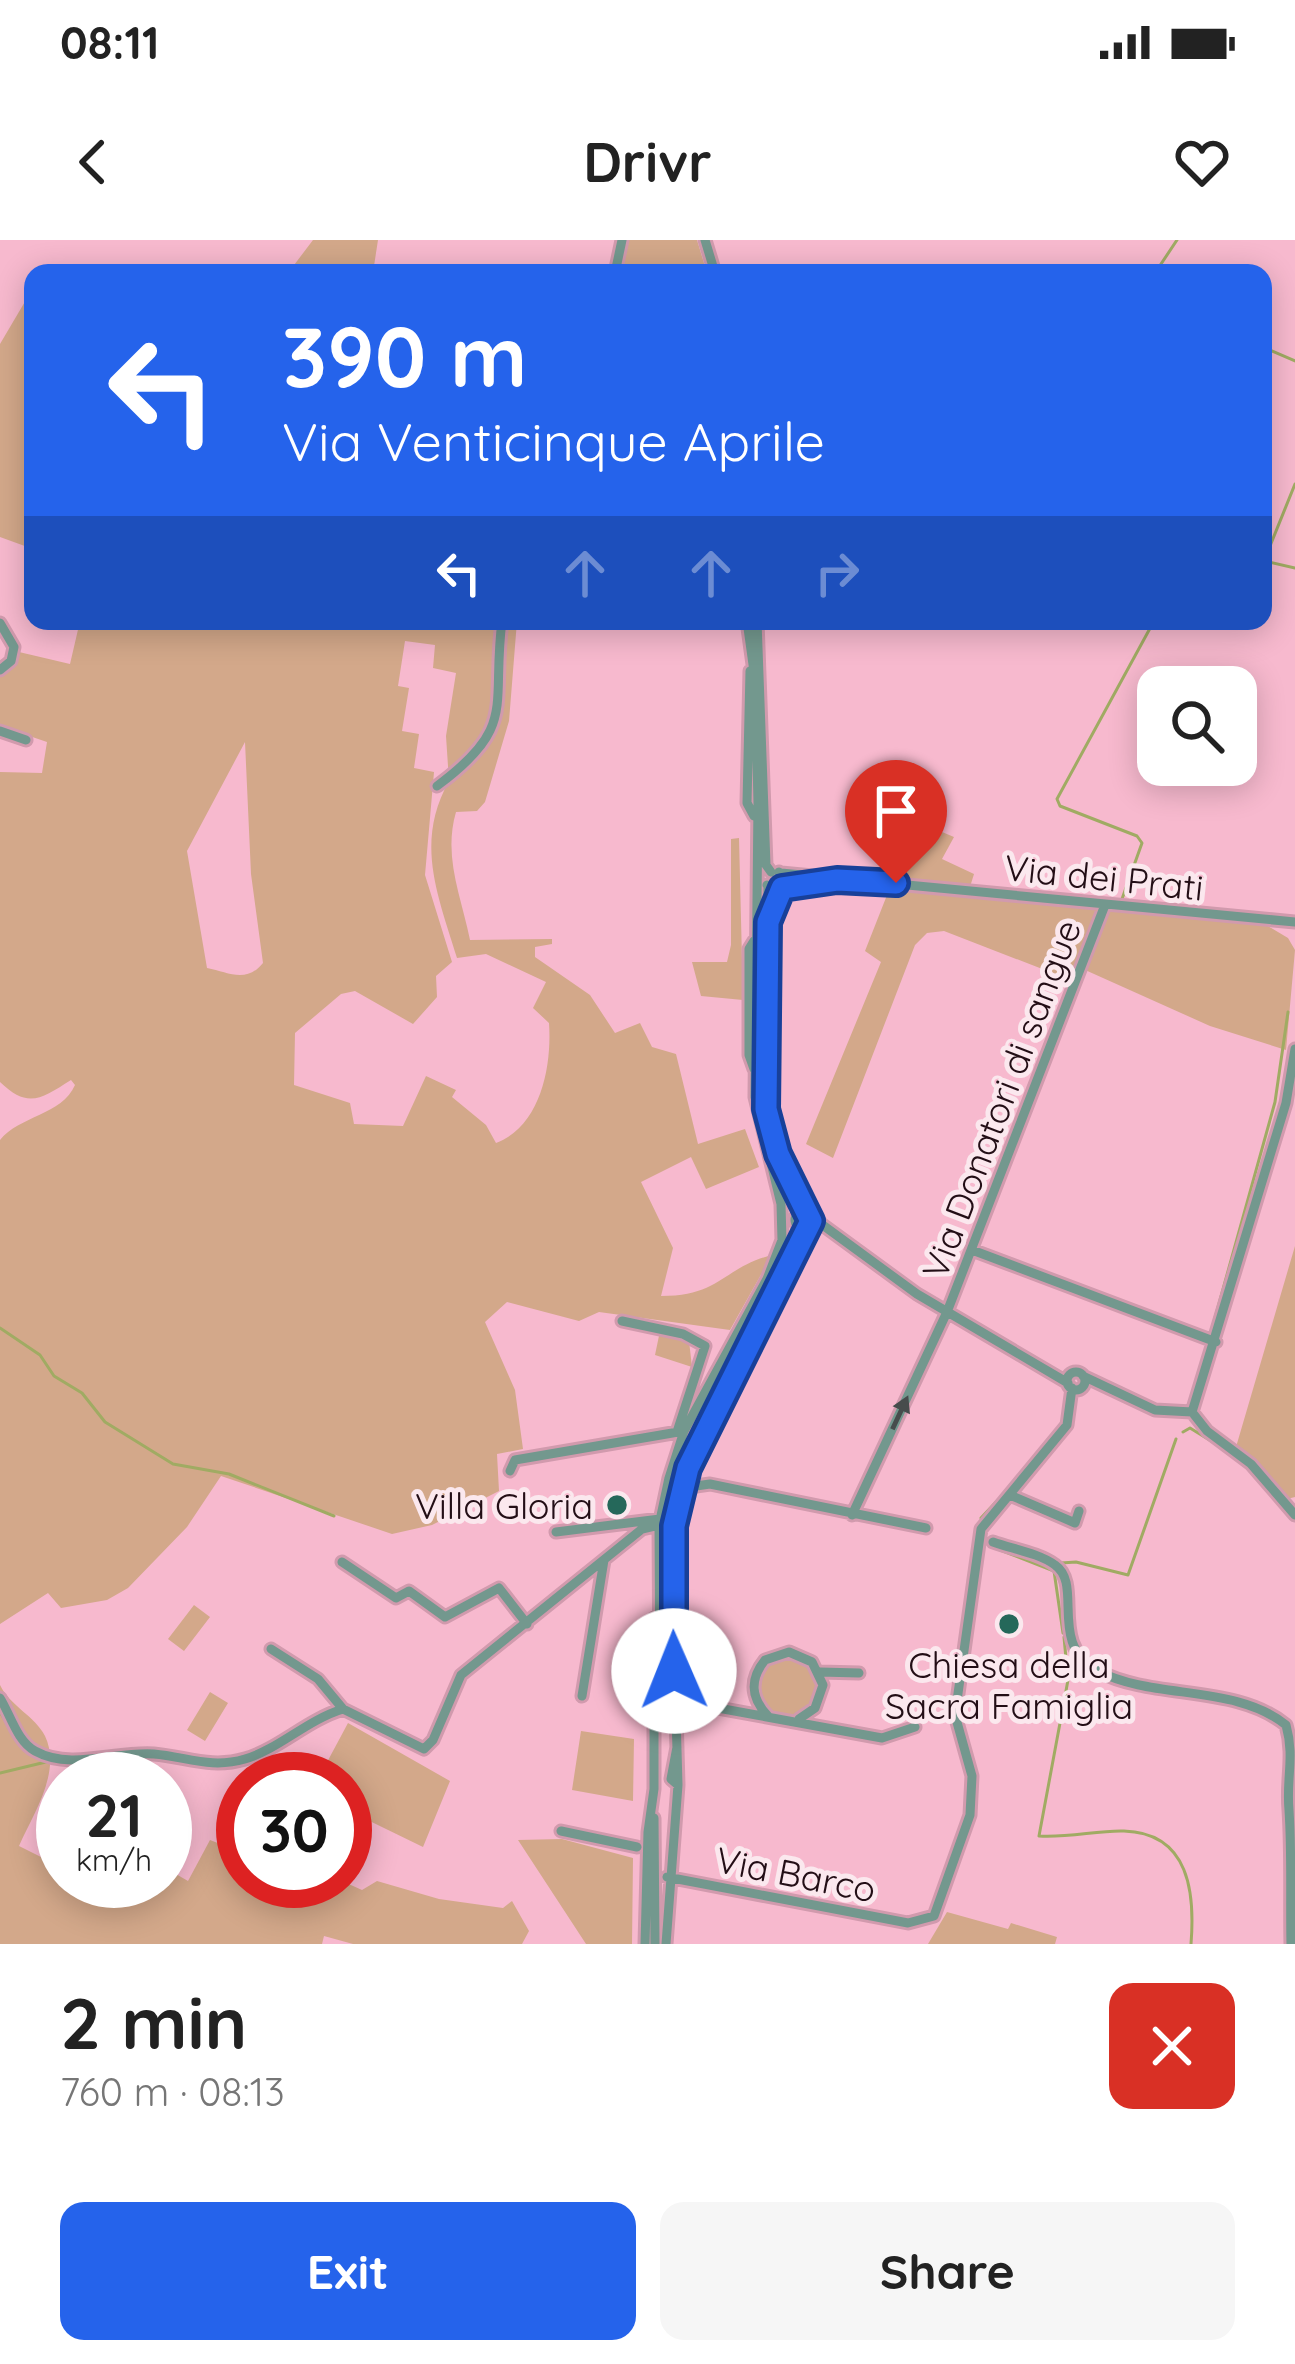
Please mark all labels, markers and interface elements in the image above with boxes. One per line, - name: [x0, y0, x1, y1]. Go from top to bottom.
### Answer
- text: 08:11: [60, 14, 160, 70]
- text: Drivr: [583, 128, 712, 196]
- icon: back: [60, 129, 126, 195]
- icon: heart: [1169, 129, 1235, 195]
- text: 390 m: [282, 303, 527, 408]
- icon: left: [84, 312, 240, 468]
- text: Via Venticinque Aprile: [282, 407, 825, 475]
- icon: left: [426, 540, 492, 606]
- icon: ahead: [552, 540, 618, 606]
- icon: ahead: [678, 540, 744, 606]
- icon: right: [804, 540, 870, 606]
- map controls: [1137, 666, 1257, 786]
- button: search: [1137, 666, 1257, 786]
- pin: [845, 760, 947, 883]
- icon: arrive: [863, 778, 929, 844]
- street label: Via dei Prati: [1002, 844, 1206, 910]
- street label: Via Donatori di sangue: [912, 913, 1090, 1285]
- one-way arrow: [890, 1395, 910, 1430]
- place label: Villa Gloria: [415, 1483, 593, 1528]
- marker: Villa Gloria: [604, 1492, 630, 1518]
- position arrow: [611, 1608, 737, 1734]
- marker: Chiesa della Sacra Famiglia: [996, 1611, 1022, 1637]
- place label: Chiesa della Sacra Famiglia: [885, 1642, 1133, 1728]
- speed limit sign: 30: [216, 1752, 372, 1908]
- text: 21: [85, 1777, 143, 1852]
- street label: Via Barco: [712, 1836, 880, 1912]
- text: km/h: [76, 1841, 152, 1879]
- text: 2 min: [60, 1977, 247, 2067]
- button: close: [1109, 1983, 1235, 2109]
- text: 760 m · 08:13: [60, 2067, 285, 2116]
- button: Exit: [60, 2202, 636, 2340]
- button: Share: [660, 2202, 1235, 2340]

